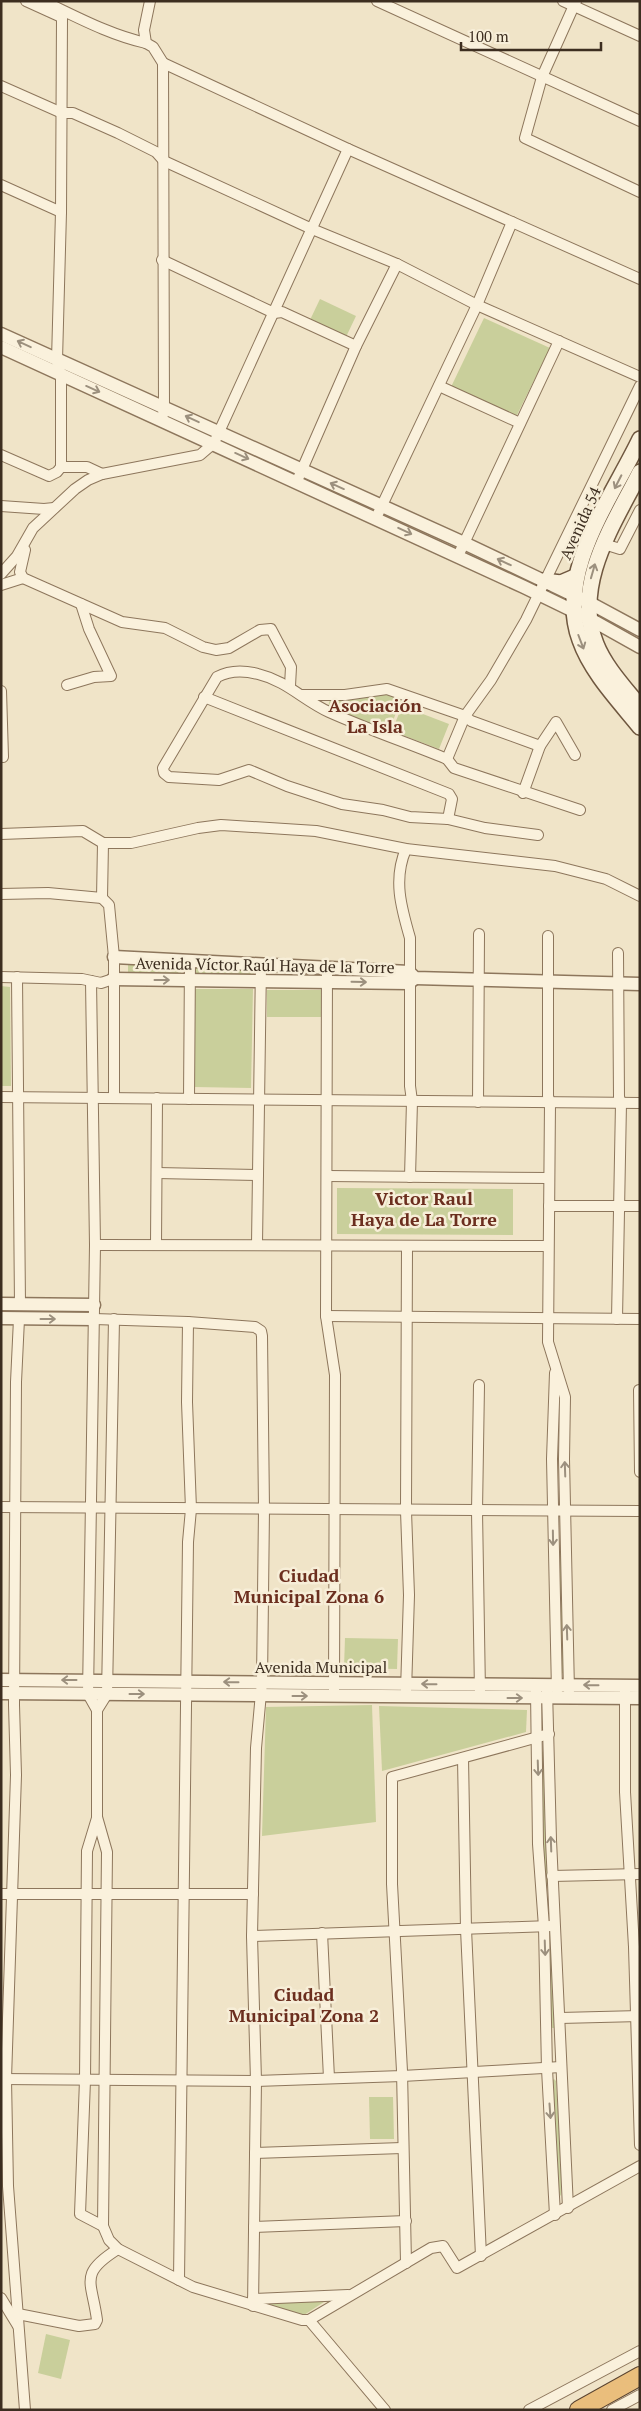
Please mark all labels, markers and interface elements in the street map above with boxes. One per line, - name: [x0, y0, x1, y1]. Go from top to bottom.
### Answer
- scale bar: [461, 20, 601, 52]
- text: 100 m: [468, 26, 509, 46]
- one-way arrow: [17, 339, 32, 349]
- one-way arrow: [85, 385, 100, 394]
- one-way arrow: [185, 414, 200, 424]
- one-way arrow: [234, 451, 249, 461]
- one-way arrow: [613, 475, 623, 490]
- one-way arrow: [330, 481, 345, 491]
- street label: Avenida 54: [554, 483, 606, 563]
- one-way arrow: [397, 527, 412, 537]
- one-way arrow: [497, 557, 512, 566]
- one-way arrow: [589, 563, 599, 579]
- one-way arrow: [577, 634, 586, 649]
- district label: Asociación La Isla: [328, 693, 422, 738]
- street label: Avenida Víctor Raúl Haya de la Torre: [135, 952, 395, 978]
- one-way arrow: [153, 975, 169, 985]
- one-way arrow: [350, 977, 367, 987]
- district label: Victor Raul Haya de La Torre: [351, 1186, 497, 1231]
- one-way arrow: [39, 1314, 55, 1324]
- one-way arrow: [560, 1461, 569, 1477]
- one-way arrow: [549, 1530, 558, 1546]
- district label: Ciudad Municipal Zona 6: [234, 1563, 384, 1608]
- one-way arrow: [562, 1624, 572, 1640]
- street label: Avenida Municipal: [255, 1656, 387, 1678]
- one-way arrow: [61, 1675, 77, 1685]
- one-way arrow: [223, 1677, 240, 1687]
- one-way arrow: [421, 1679, 437, 1689]
- one-way arrow: [583, 1681, 599, 1690]
- one-way arrow: [129, 1689, 145, 1699]
- one-way arrow: [292, 1691, 308, 1701]
- one-way arrow: [506, 1693, 523, 1703]
- one-way arrow: [533, 1760, 543, 1776]
- one-way arrow: [546, 1836, 556, 1852]
- one-way arrow: [540, 1940, 550, 1956]
- district label: Ciudad Municipal Zona 2: [229, 1982, 379, 2027]
- one-way arrow: [545, 2102, 554, 2118]

